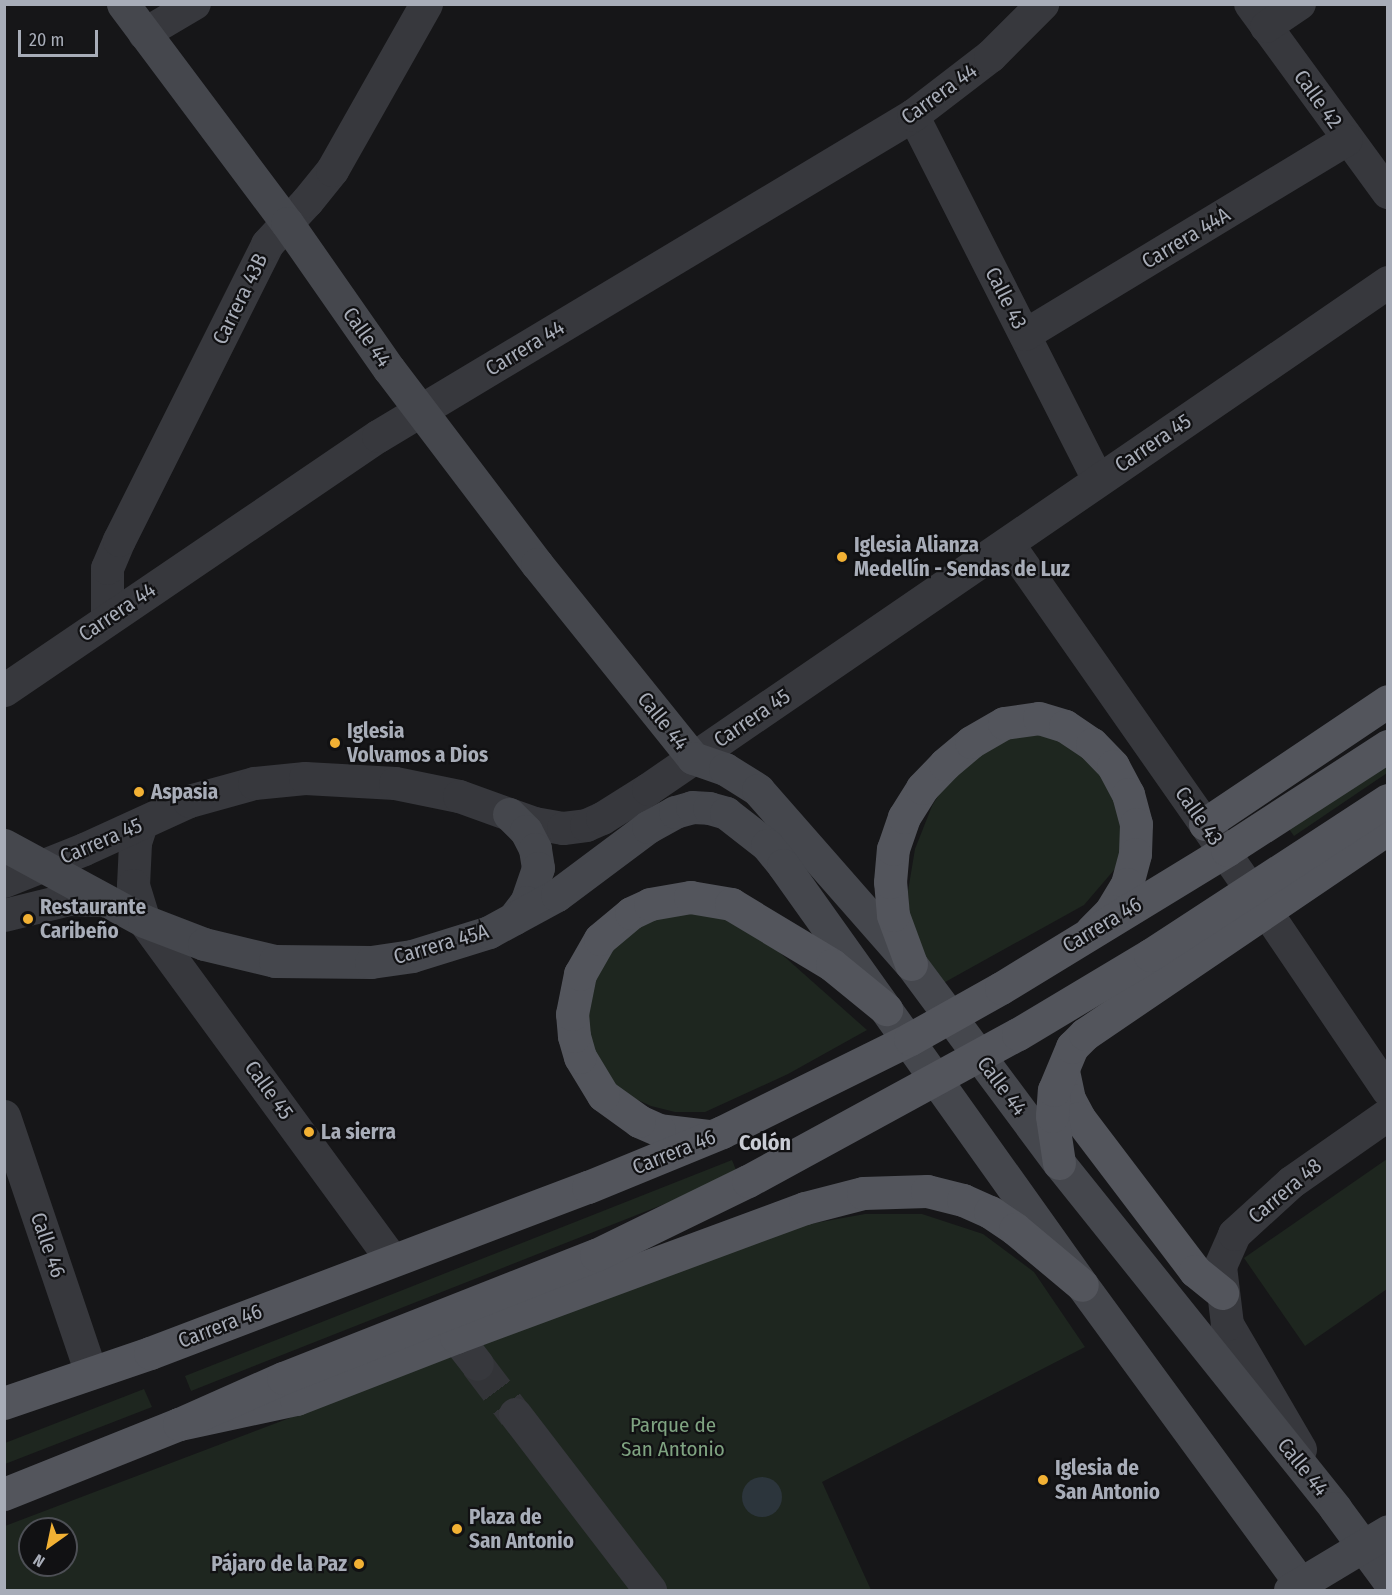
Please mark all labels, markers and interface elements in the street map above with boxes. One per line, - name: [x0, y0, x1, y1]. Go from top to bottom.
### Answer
- scale bar: [21, 18, 100, 56]
- text: 20 m: [29, 29, 64, 51]
- street label: Carrera 44: [896, 58, 982, 130]
- street label: Calle 42: [1288, 65, 1348, 133]
- street label: Carrera 44A: [1137, 202, 1235, 274]
- street label: Carrera 43B: [207, 249, 273, 349]
- street label: Calle 43: [980, 263, 1032, 333]
- street label: Calle 44: [337, 302, 397, 372]
- street label: Carrera 44: [481, 315, 569, 381]
- street label: Carrera 45: [1110, 408, 1196, 478]
- place label: Iglesia Alianza Medellín - Sendas de Luz: [854, 532, 1070, 582]
- marker: Iglesia Alianza Medellín - Sendas de Luz: [835, 550, 849, 564]
- street label: Carrera 44: [74, 577, 160, 647]
- street label: Carrera 45: [709, 683, 795, 753]
- street label: Calle 44: [632, 687, 694, 755]
- place label: Iglesia Volvamos a Dios: [347, 718, 488, 768]
- marker: Iglesia Volvamos a Dios: [328, 736, 342, 750]
- place label: Aspasia: [151, 779, 218, 805]
- street label: Calle 43: [1170, 782, 1228, 850]
- marker: Aspasia: [132, 785, 146, 799]
- street label: Carrera 45: [56, 812, 146, 870]
- street label: Carrera 46: [1058, 892, 1146, 958]
- place label: Restaurante Caribeño: [40, 894, 146, 944]
- marker: Restaurante Caribeño: [21, 912, 35, 926]
- street label: Carrera 45A: [391, 918, 491, 970]
- street label: Calle 44: [972, 1052, 1032, 1120]
- street label: Calle 45: [239, 1056, 299, 1124]
- place label: La sierra: [321, 1119, 396, 1145]
- street label: Carrera 46: [629, 1124, 719, 1180]
- marker: La sierra: [302, 1125, 316, 1139]
- district label: Colón: [739, 1130, 791, 1156]
- street label: Carrera 48: [1243, 1153, 1327, 1229]
- street label: Calle 46: [25, 1209, 71, 1281]
- street label: Carrera 46: [175, 1299, 265, 1353]
- park label: Parque de San Antonio: [621, 1412, 725, 1462]
- street label: Calle 44: [1272, 1433, 1334, 1501]
- place label: Iglesia de San Antonio: [1055, 1455, 1160, 1505]
- marker: Iglesia de San Antonio: [1036, 1473, 1050, 1487]
- place label: Plaza de San Antonio: [469, 1504, 574, 1554]
- north arrow: [18, 1517, 78, 1577]
- marker: Plaza de San Antonio: [450, 1522, 464, 1536]
- text: N: [30, 1550, 48, 1571]
- place label: Pájaro de la Paz: [211, 1551, 347, 1577]
- marker: Pájaro de la Paz: [352, 1557, 366, 1571]

